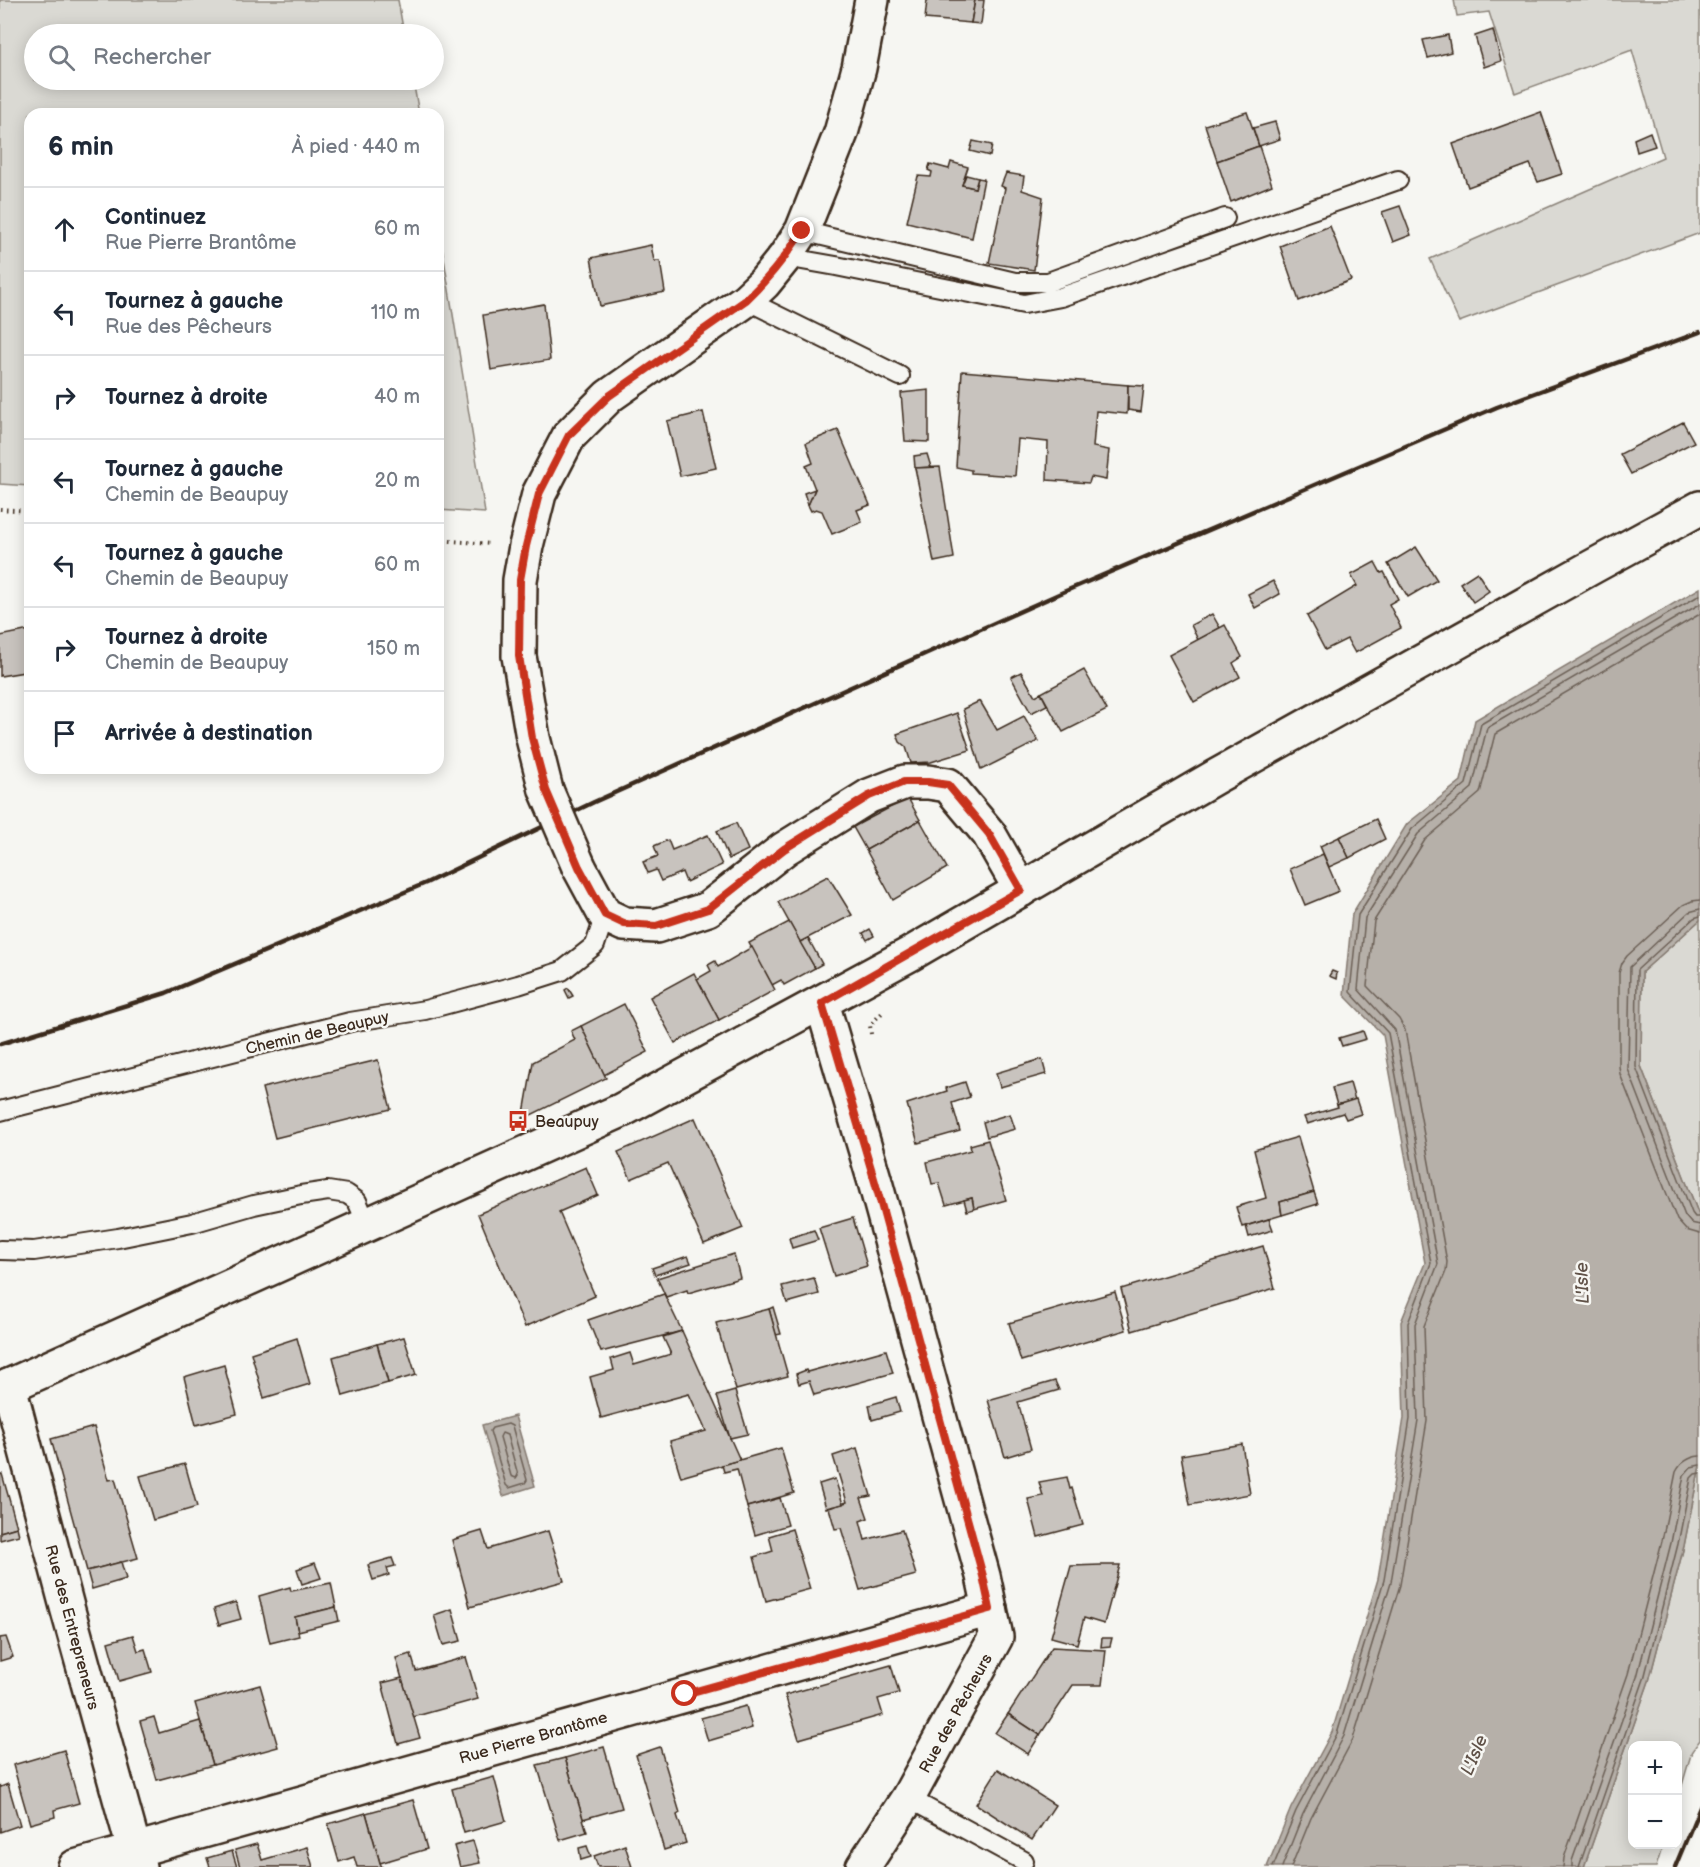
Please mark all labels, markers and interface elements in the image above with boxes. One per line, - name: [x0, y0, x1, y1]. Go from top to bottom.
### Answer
- search box: [24, 24, 444, 90]
- icon: search: [45, 41, 78, 74]
- text: Rechercher: [93, 44, 211, 71]
- text: 6 min: [48, 132, 114, 163]
- text: À pied · 440 m: [292, 135, 420, 159]
- text: Continuez: [105, 204, 206, 231]
- icon: ahead: [48, 213, 81, 246]
- text: 60 m: [374, 217, 420, 241]
- route end: [788, 217, 814, 243]
- text: Rue Pierre Brantôme: [105, 231, 296, 255]
- text: Tournez à gauche: [105, 288, 283, 315]
- icon: left: [48, 297, 81, 330]
- text: 110 m: [371, 301, 420, 325]
- text: Rue des Pêcheurs: [105, 315, 272, 339]
- icon: right: [48, 381, 81, 414]
- text: Tournez à droite: [105, 384, 268, 411]
- text: 40 m: [374, 385, 420, 409]
- text: Tournez à gauche: [105, 456, 283, 483]
- icon: left: [48, 465, 81, 498]
- text: 20 m: [375, 469, 420, 493]
- text: Chemin de Beaupuy: [105, 483, 288, 507]
- text: Tournez à gauche: [105, 540, 283, 567]
- icon: left: [48, 549, 81, 582]
- text: 60 m: [374, 553, 420, 577]
- text: Chemin de Beaupuy: [105, 567, 288, 591]
- text: Tournez à droite: [105, 624, 268, 651]
- icon: right: [48, 633, 81, 666]
- text: 150 m: [367, 637, 420, 661]
- text: Chemin de Beaupuy: [105, 651, 288, 675]
- icon: arrive: [48, 717, 81, 750]
- text: Arrivée à destination: [105, 720, 313, 747]
- street label: Chemin de Beaupuy: [244, 1008, 392, 1059]
- bus stop icon: Beaupuy: [506, 1109, 530, 1133]
- place label: Beaupuy: [535, 1113, 599, 1132]
- water label: L'Isle: [1571, 1262, 1594, 1304]
- street label: Rue des Entrepreneurs: [40, 1543, 103, 1712]
- street label: Rue des Pêcheurs: [916, 1651, 997, 1777]
- route start: [671, 1680, 697, 1706]
- street label: Rue Pierre Brantôme: [457, 1708, 610, 1769]
- water label: L'Isle: [1457, 1732, 1492, 1779]
- map controls: [1628, 1741, 1682, 1849]
- button: +: [1628, 1741, 1682, 1795]
- button: −: [1628, 1795, 1682, 1849]

